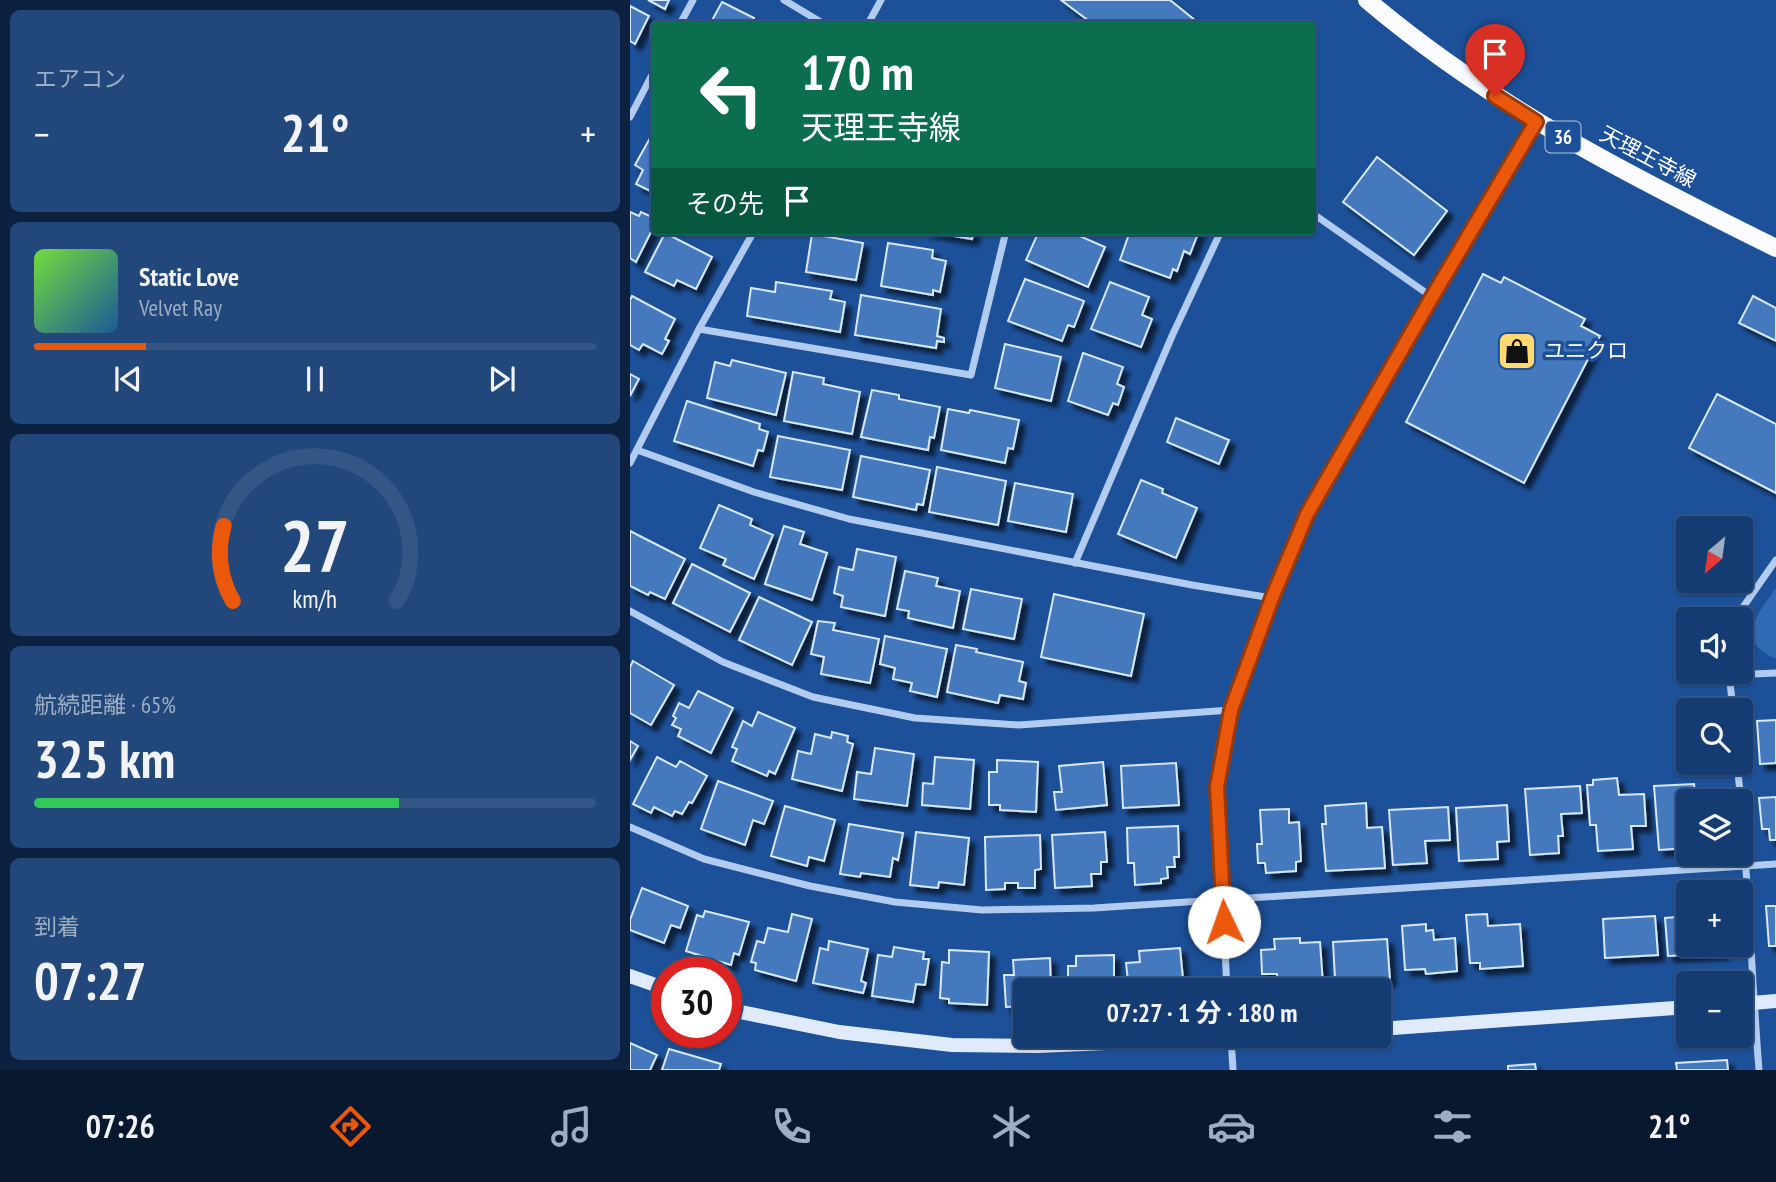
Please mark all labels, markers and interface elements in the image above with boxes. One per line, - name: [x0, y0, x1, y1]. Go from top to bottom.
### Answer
- pin: [1465, 24, 1525, 96]
- icon: arrive: [1476, 35, 1514, 73]
- text: 170 m: [801, 40, 914, 104]
- icon: left: [686, 49, 777, 140]
- text: エアコン: [34, 64, 126, 93]
- text: 21°: [281, 99, 349, 166]
- text: 天理王寺線: [801, 106, 961, 148]
- text: −: [34, 109, 50, 158]
- text: +: [580, 109, 596, 158]
- street label: 天理王寺線: [1596, 120, 1701, 193]
- road number: 36: [1546, 122, 1580, 153]
- icon: arrive: [778, 182, 816, 220]
- text: その先: [686, 187, 764, 220]
- text: Static Love: [139, 260, 239, 293]
- text: Velvet Ray: [139, 293, 222, 322]
- shop icon: ユニクロ: [1496, 330, 1538, 372]
- place label: ユニクロ: [1544, 337, 1628, 364]
- icon: previous: [109, 360, 147, 398]
- icon: pause: [296, 360, 334, 398]
- icon: next: [483, 360, 521, 398]
- text: 27: [280, 497, 350, 591]
- north arrow: [1676, 516, 1754, 593]
- map controls: [1676, 516, 1753, 1048]
- text: km/h: [293, 583, 337, 615]
- button: sound: [1676, 607, 1753, 684]
- text: 航続距離 · 65%: [34, 690, 176, 719]
- button: search: [1676, 698, 1753, 775]
- text: 325 km: [34, 725, 175, 792]
- button: layers: [1676, 789, 1753, 866]
- button: +: [1676, 880, 1753, 957]
- position arrow: [1187, 885, 1261, 959]
- text: 到着: [34, 912, 80, 941]
- text: 07:27: [34, 947, 146, 1014]
- speed limit sign: 30: [651, 957, 742, 1048]
- button: −: [1676, 971, 1753, 1048]
- text: 07:27 · 1 分 · 180 m: [1106, 996, 1298, 1029]
- icon: directions: [326, 1102, 375, 1151]
- icon: music: [547, 1102, 596, 1151]
- icon: phone: [767, 1102, 816, 1151]
- icon: climate: [987, 1102, 1036, 1151]
- icon: car: [1207, 1102, 1256, 1151]
- icon: filters: [1428, 1102, 1477, 1151]
- text: 07:26: [86, 1105, 155, 1147]
- text: 21°: [1648, 1105, 1690, 1147]

